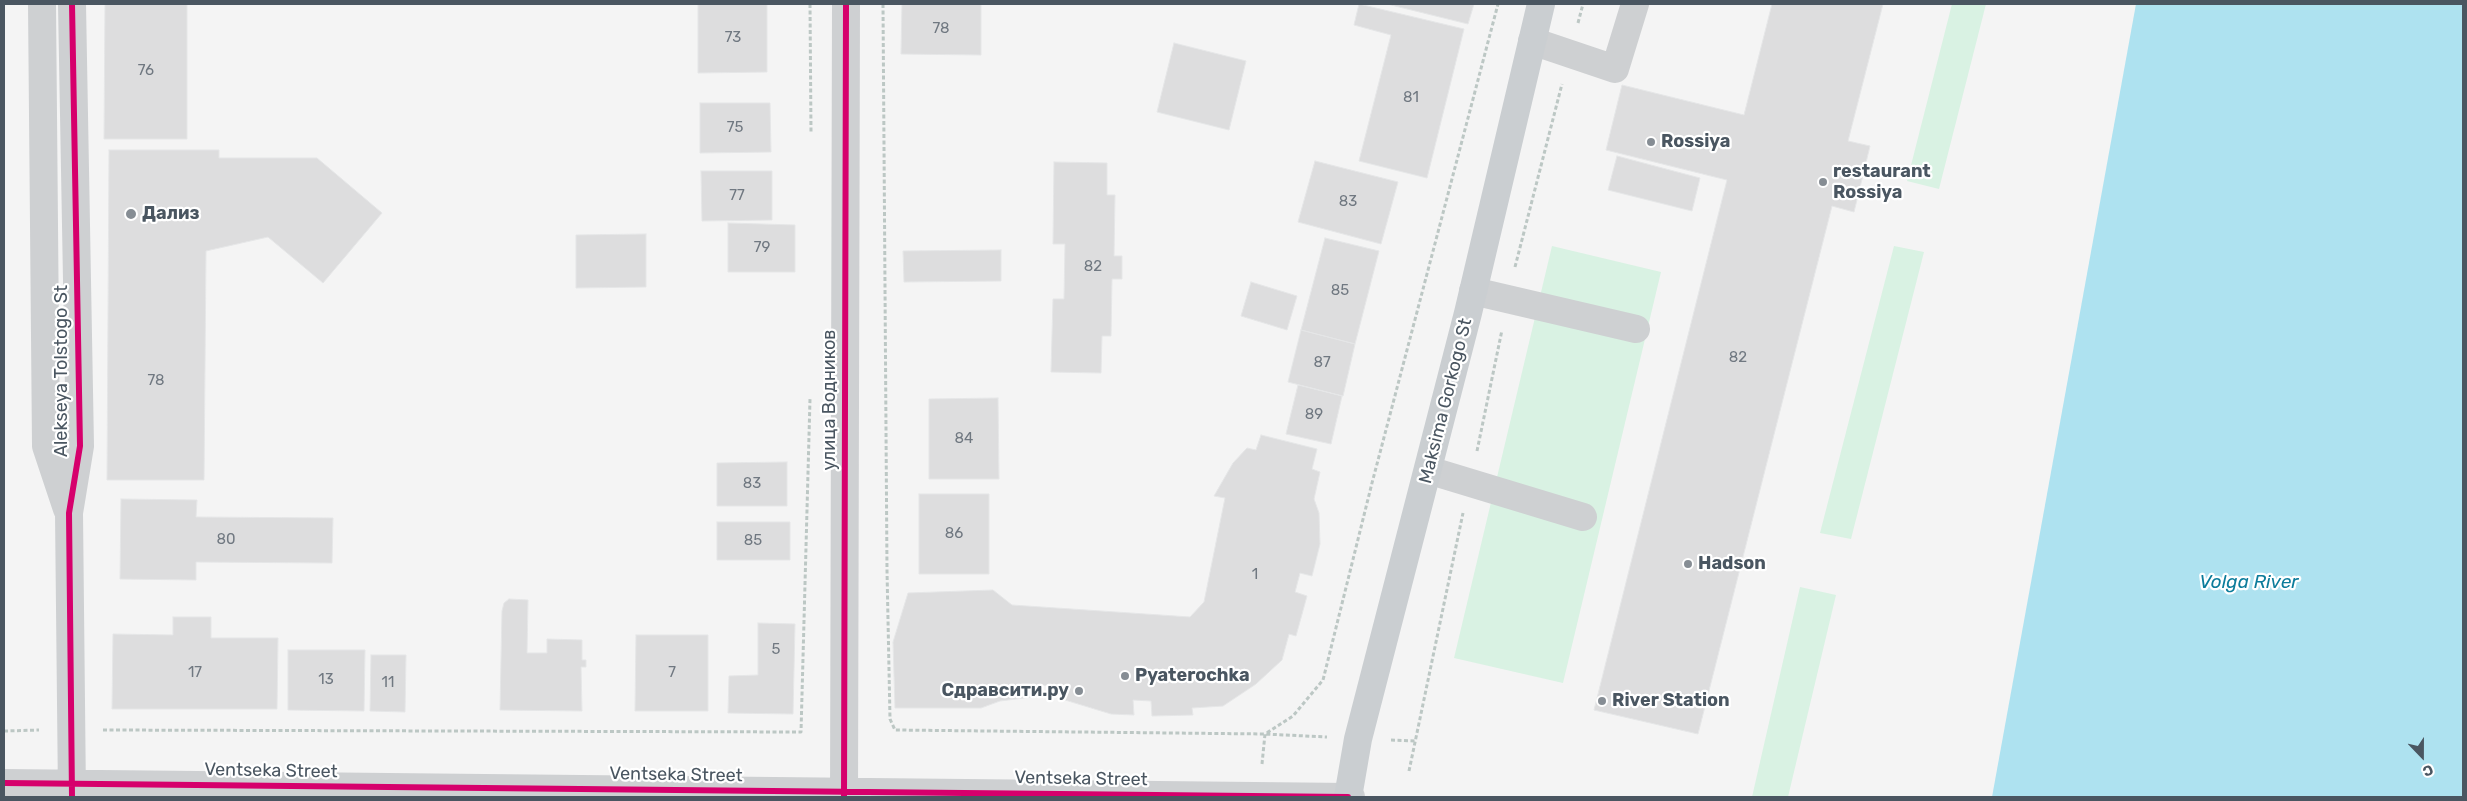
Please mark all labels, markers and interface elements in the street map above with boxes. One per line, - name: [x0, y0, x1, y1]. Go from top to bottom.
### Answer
- house number: 78: [932, 20, 950, 38]
- house number: 73: [725, 29, 741, 47]
- house number: 76: [138, 62, 154, 80]
- house number: 81: [1403, 89, 1419, 107]
- house number: 75: [727, 119, 743, 137]
- place label: Rossiya: [1661, 131, 1730, 153]
- marker: Rossiya: [1645, 136, 1657, 148]
- place label: restaurant Rossiya: [1833, 161, 1931, 203]
- marker: restaurant Rossiya: [1817, 176, 1829, 188]
- house number: 77: [729, 187, 745, 205]
- house number: 83: [1339, 193, 1357, 211]
- place label: Дализ: [142, 203, 199, 225]
- marker: Дализ: [124, 207, 138, 221]
- house number: 79: [754, 239, 770, 257]
- house number: 82: [1084, 258, 1102, 276]
- house number: 85: [1331, 282, 1349, 300]
- street label: Alekseya Tolstogo St: [51, 285, 73, 457]
- street label: Maksima Gorkogo St: [1415, 316, 1477, 486]
- street label: улица Водников: [819, 330, 841, 470]
- house number: 82: [1729, 349, 1747, 367]
- house number: 87: [1313, 354, 1331, 372]
- house number: 78: [147, 372, 165, 390]
- house number: 89: [1305, 406, 1323, 424]
- house number: 84: [955, 430, 973, 448]
- house number: 83: [743, 475, 761, 493]
- house number: 86: [945, 525, 963, 543]
- house number: 80: [216, 531, 236, 549]
- house number: 85: [744, 532, 762, 550]
- place label: Hadson: [1698, 553, 1766, 575]
- marker: Hadson: [1682, 558, 1694, 570]
- house number: 1: [1252, 566, 1258, 584]
- water label: Volga River: [2199, 572, 2299, 594]
- house number: 5: [772, 641, 780, 659]
- house number: 17: [188, 664, 202, 682]
- house number: 7: [668, 664, 676, 682]
- place label: Pyaterochka: [1135, 665, 1250, 687]
- marker: Pyaterochka: [1119, 670, 1131, 682]
- house number: 13: [318, 671, 334, 689]
- house number: 11: [382, 674, 394, 692]
- place label: Сдравсити.ру: [941, 680, 1069, 702]
- marker: Сдравсити.ру: [1073, 685, 1085, 697]
- place label: River Station: [1612, 690, 1730, 712]
- marker: River Station: [1596, 695, 1608, 707]
- north arrow: [2397, 731, 2447, 781]
- street label: Ventseka Street: [204, 759, 338, 783]
- text: С: [2420, 761, 2436, 780]
- street label: Ventseka Street: [609, 763, 743, 787]
- street label: Ventseka Street: [1014, 767, 1148, 791]

